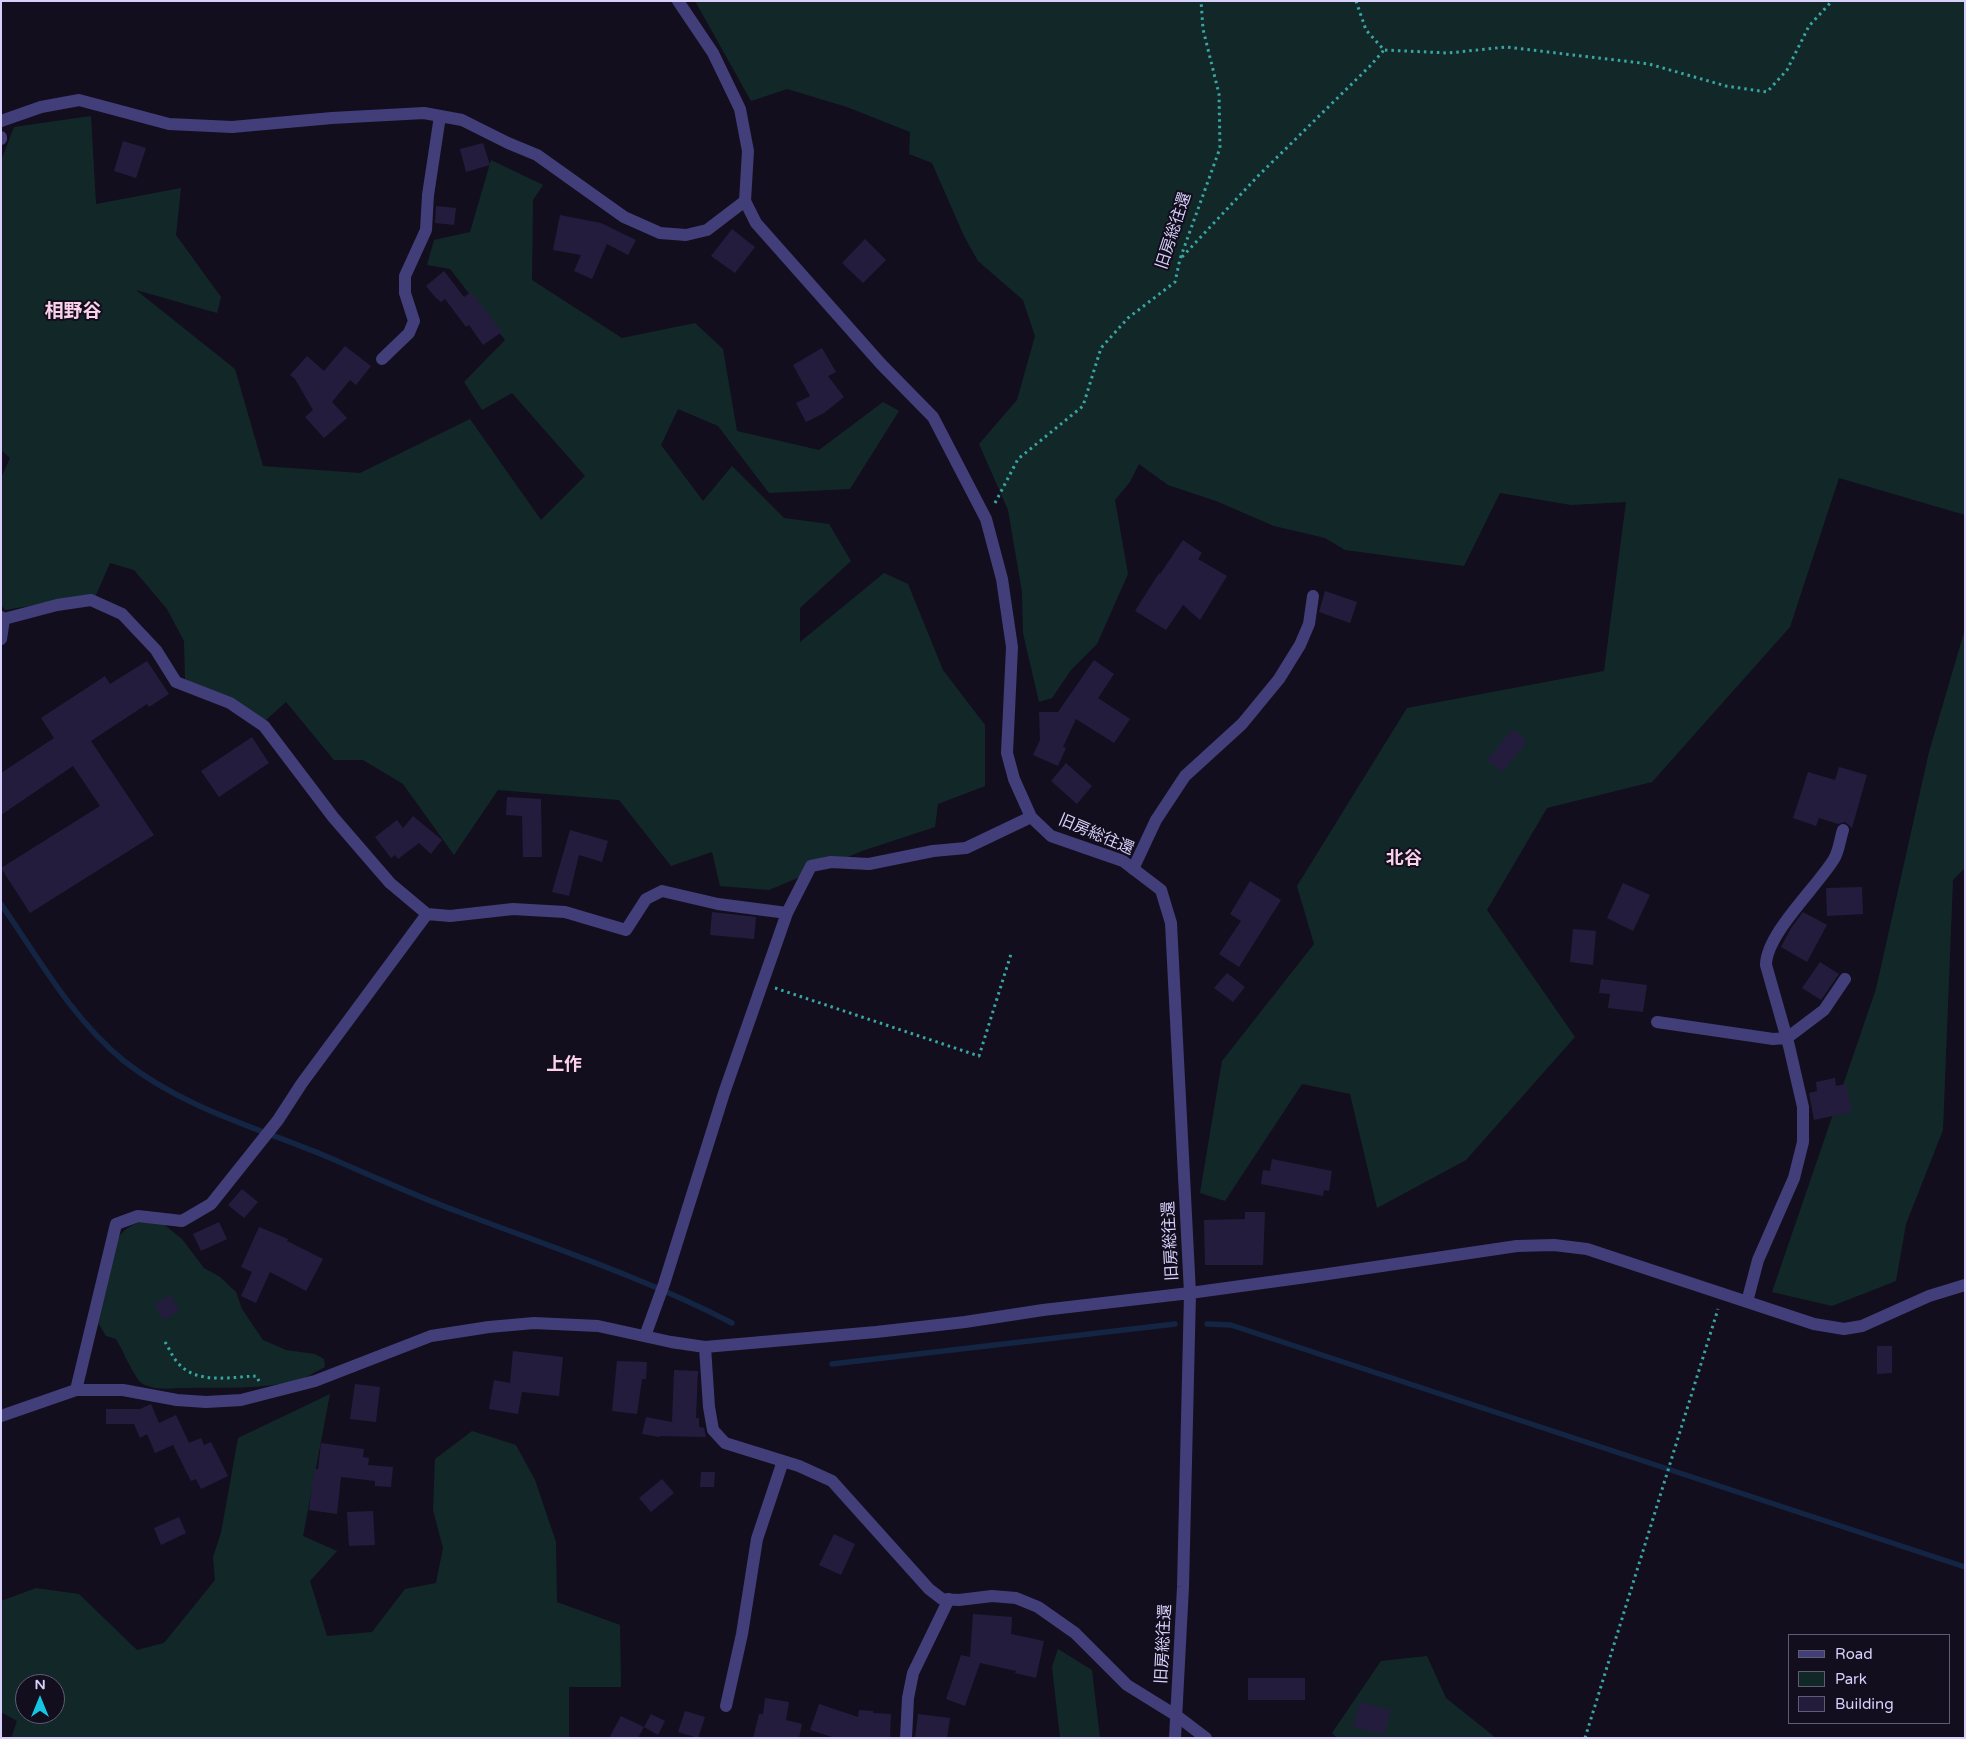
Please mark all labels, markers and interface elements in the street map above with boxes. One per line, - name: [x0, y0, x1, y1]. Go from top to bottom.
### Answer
- street label: 旧房総往還: [1153, 190, 1195, 272]
- district label: 相野谷: [45, 301, 101, 323]
- street label: 旧房総往還: [1055, 811, 1137, 859]
- district label: 北谷: [1386, 848, 1422, 870]
- district label: 上作: [546, 1054, 582, 1076]
- street label: 旧房総往還: [1159, 1201, 1183, 1281]
- street label: 旧房総往還: [1152, 1604, 1176, 1684]
- legend: [1788, 1634, 1951, 1724]
- text: Road: [1835, 1645, 1873, 1663]
- text: Park: [1835, 1670, 1867, 1688]
- north arrow: [15, 1674, 65, 1724]
- text: N: [34, 1676, 46, 1693]
- text: Building: [1835, 1695, 1894, 1713]

